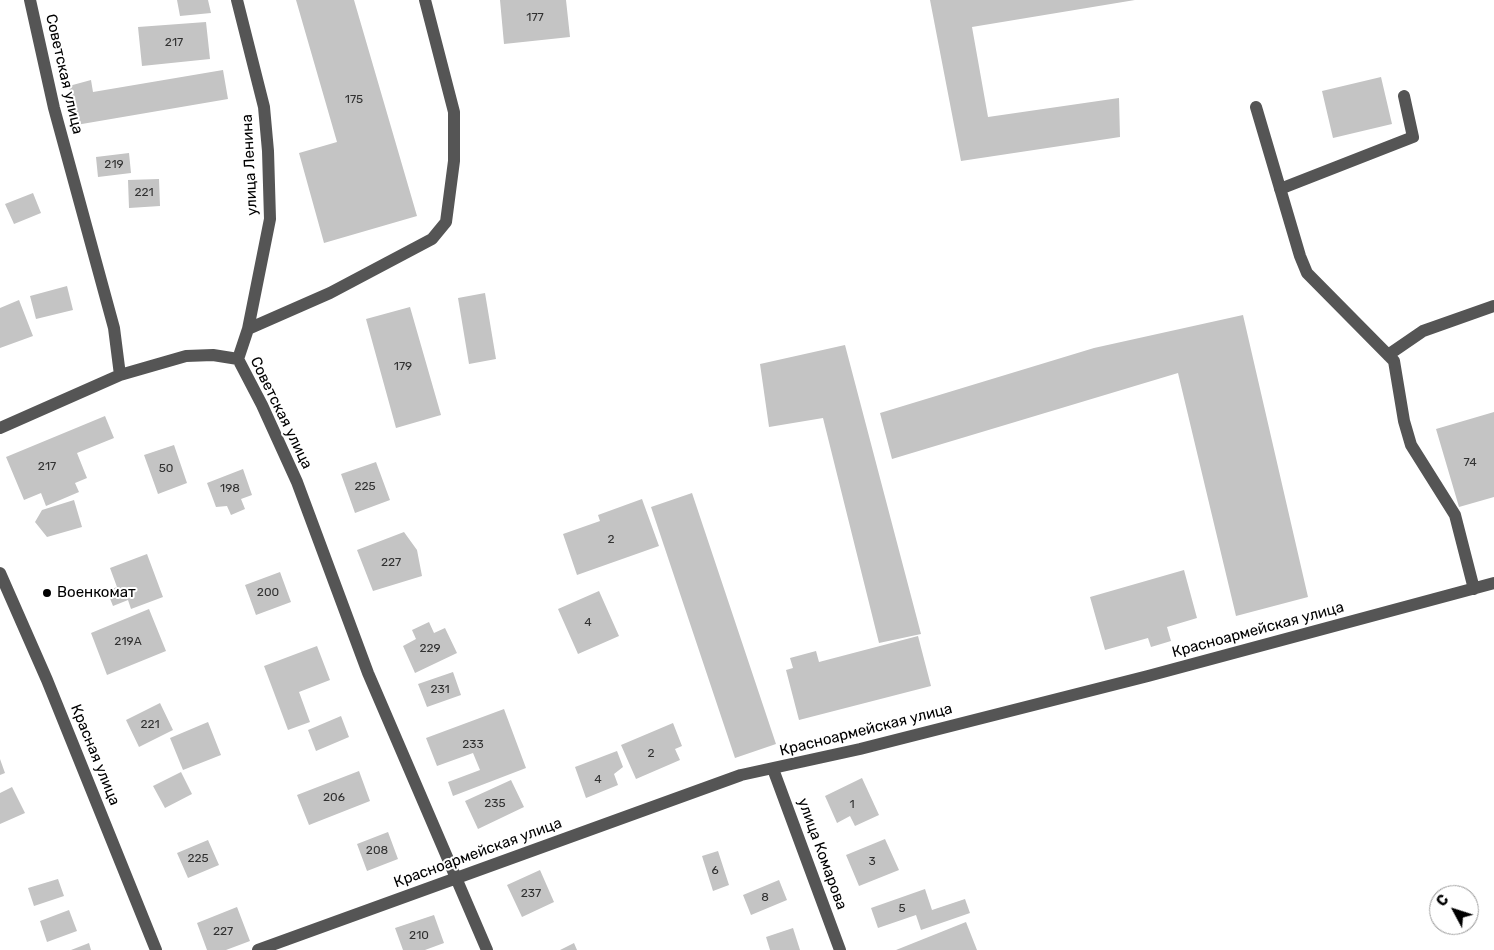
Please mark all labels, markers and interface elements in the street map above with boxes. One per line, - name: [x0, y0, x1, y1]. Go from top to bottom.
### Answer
- house number: 177: [526, 11, 544, 25]
- street label: Советская улица: [41, 12, 87, 136]
- house number: 217: [165, 36, 183, 50]
- house number: 175: [345, 93, 363, 107]
- street label: улица Ленина: [238, 114, 262, 216]
- house number: 219: [104, 158, 124, 172]
- house number: 221: [134, 186, 154, 200]
- street label: Советская улица: [246, 354, 316, 472]
- house number: 179: [394, 360, 412, 374]
- house number: 74: [1463, 456, 1477, 470]
- house number: 217: [38, 460, 56, 474]
- house number: 50: [159, 462, 173, 476]
- house number: 225: [354, 480, 376, 494]
- house number: 198: [220, 482, 240, 496]
- house number: 2: [607, 533, 615, 547]
- house number: 227: [381, 556, 401, 570]
- place label: Военкомат: [57, 584, 136, 602]
- house number: 200: [257, 586, 279, 600]
- marker: Военкомат: [41, 587, 53, 599]
- street label: Красноармейская улица: [1170, 598, 1346, 662]
- house number: 4: [584, 616, 592, 630]
- house number: 219А: [114, 635, 142, 649]
- house number: 229: [419, 642, 441, 656]
- house number: 231: [430, 683, 450, 697]
- street label: Красноармейская улица: [778, 700, 954, 760]
- street label: Красная улица: [67, 702, 123, 808]
- house number: 221: [140, 718, 160, 732]
- house number: 233: [462, 738, 484, 752]
- house number: 2: [647, 747, 655, 761]
- house number: 4: [594, 773, 602, 787]
- house number: 206: [323, 791, 345, 805]
- street label: улица Комарова: [793, 796, 851, 912]
- house number: 235: [484, 797, 506, 811]
- house number: 1: [849, 798, 855, 812]
- street label: Красноармейская улица: [392, 814, 564, 892]
- house number: 208: [366, 844, 388, 858]
- house number: 225: [187, 852, 209, 866]
- house number: 3: [868, 855, 876, 869]
- house number: 6: [711, 864, 719, 878]
- north arrow: [1429, 885, 1479, 935]
- house number: 237: [521, 887, 541, 901]
- house number: 8: [761, 891, 769, 905]
- text: С: [1433, 891, 1453, 910]
- house number: 5: [898, 902, 906, 916]
- house number: 227: [213, 925, 233, 939]
- house number: 210: [409, 929, 429, 943]

